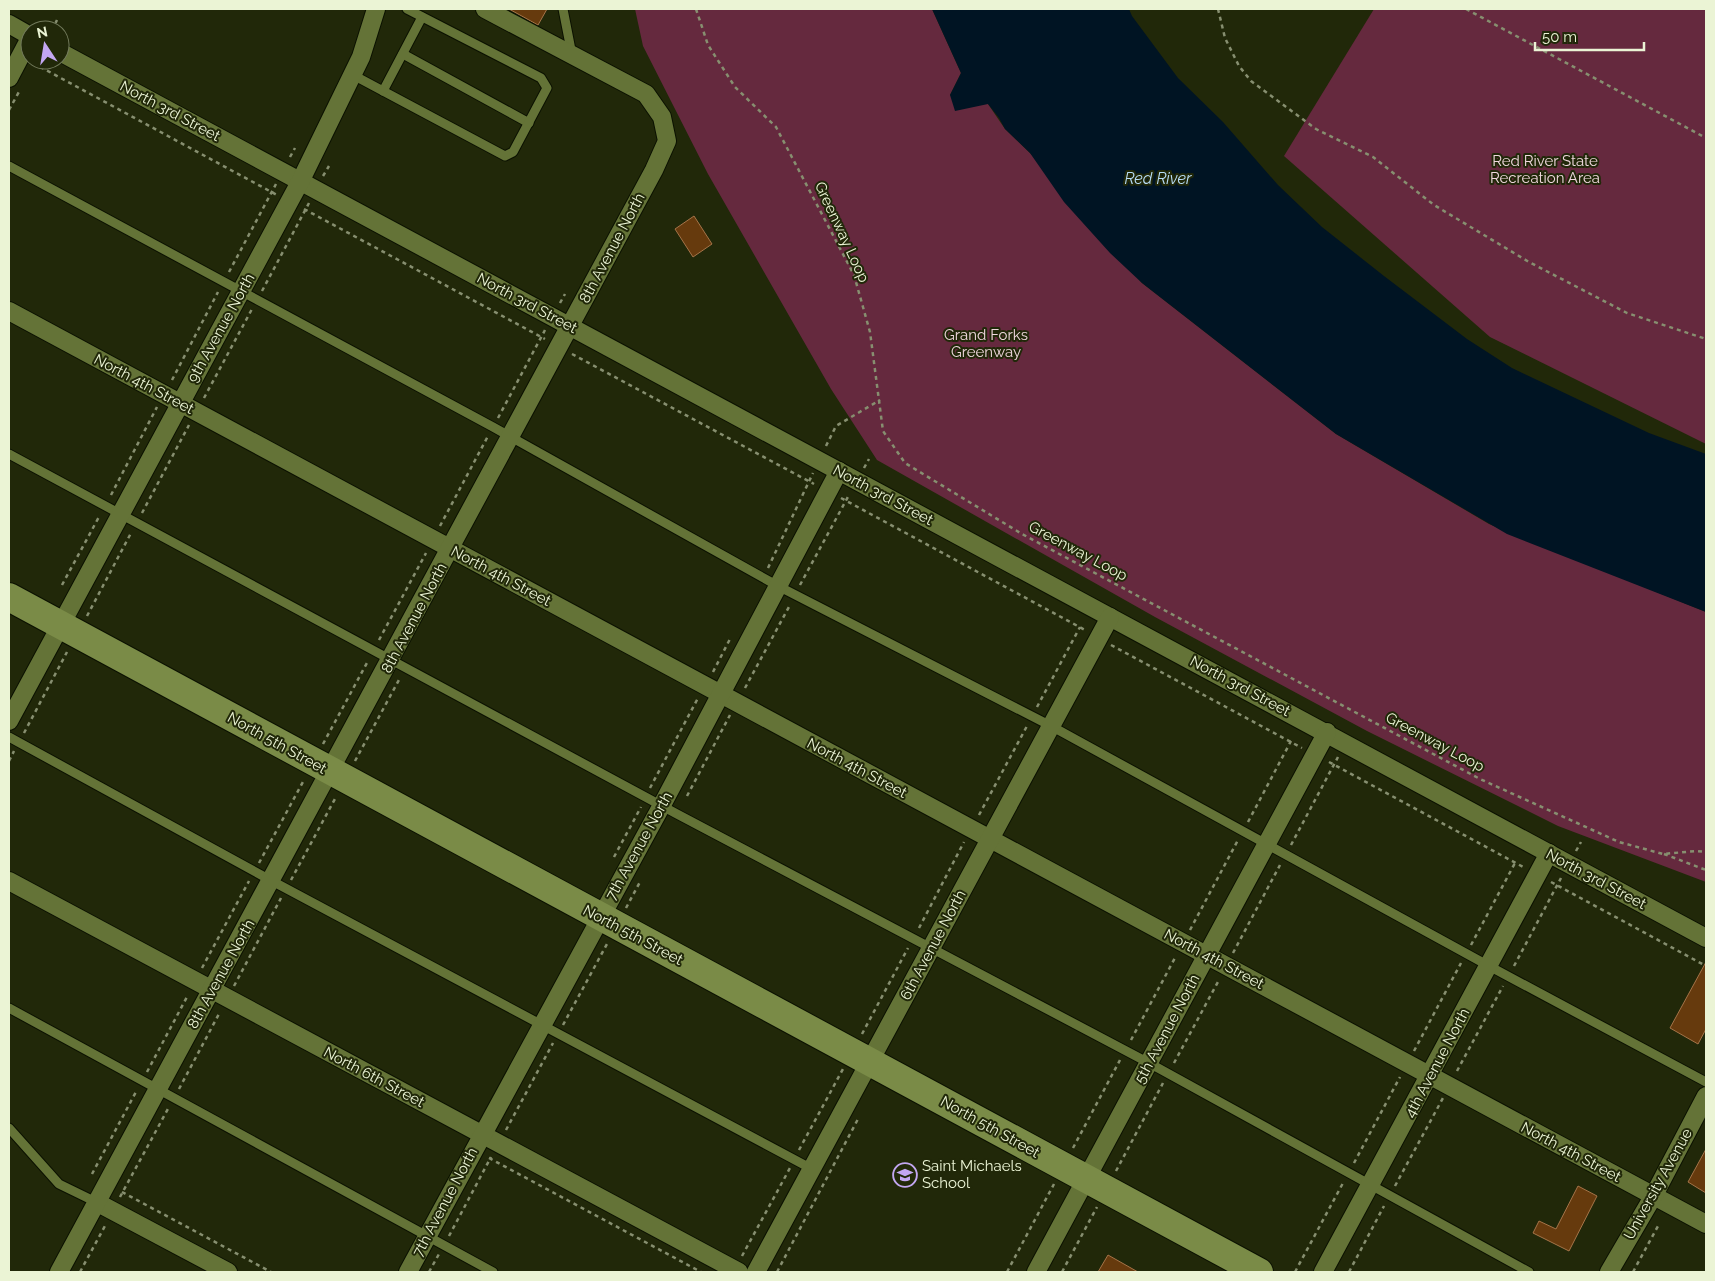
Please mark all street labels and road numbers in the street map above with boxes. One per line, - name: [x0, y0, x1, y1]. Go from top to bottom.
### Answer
- street label: North 3rd Street: [117, 77, 223, 145]
- street label: Greenway Loop: [811, 179, 873, 285]
- street label: 8th Avenue North: [575, 190, 649, 306]
- street label: North 3rd Street: [474, 269, 580, 337]
- street label: 9th Avenue North: [184, 270, 258, 386]
- street label: North 4th Street: [91, 350, 197, 418]
- street label: North 3rd Street: [830, 461, 936, 529]
- street label: Greenway Loop: [1026, 517, 1130, 585]
- street label: North 4th Street: [448, 542, 554, 610]
- street label: 8th Avenue North: [377, 560, 451, 676]
- street label: North 3rd Street: [1187, 652, 1293, 720]
- street label: North 5th Street: [224, 708, 330, 778]
- street label: Greenway Loop: [1383, 708, 1487, 776]
- street label: North 4th Street: [804, 734, 910, 802]
- street label: 7th Avenue North: [602, 789, 676, 903]
- street label: North 3rd Street: [1543, 845, 1649, 913]
- street label: 6th Avenue North: [896, 887, 970, 1003]
- street label: North 5th Street: [580, 901, 686, 969]
- street label: 8th Avenue North: [184, 916, 258, 1032]
- street label: North 4th Street: [1161, 925, 1267, 993]
- street label: 5th Avenue North: [1131, 971, 1203, 1087]
- street label: 4th Avenue North: [1401, 1005, 1473, 1121]
- street label: North 6th Street: [321, 1043, 427, 1111]
- street label: North 5th Street: [937, 1092, 1043, 1162]
- street label: North 4th Street: [1518, 1118, 1624, 1186]
- street label: University Avenue: [1620, 1125, 1696, 1243]
- street label: 7th Avenue North: [409, 1144, 481, 1260]

